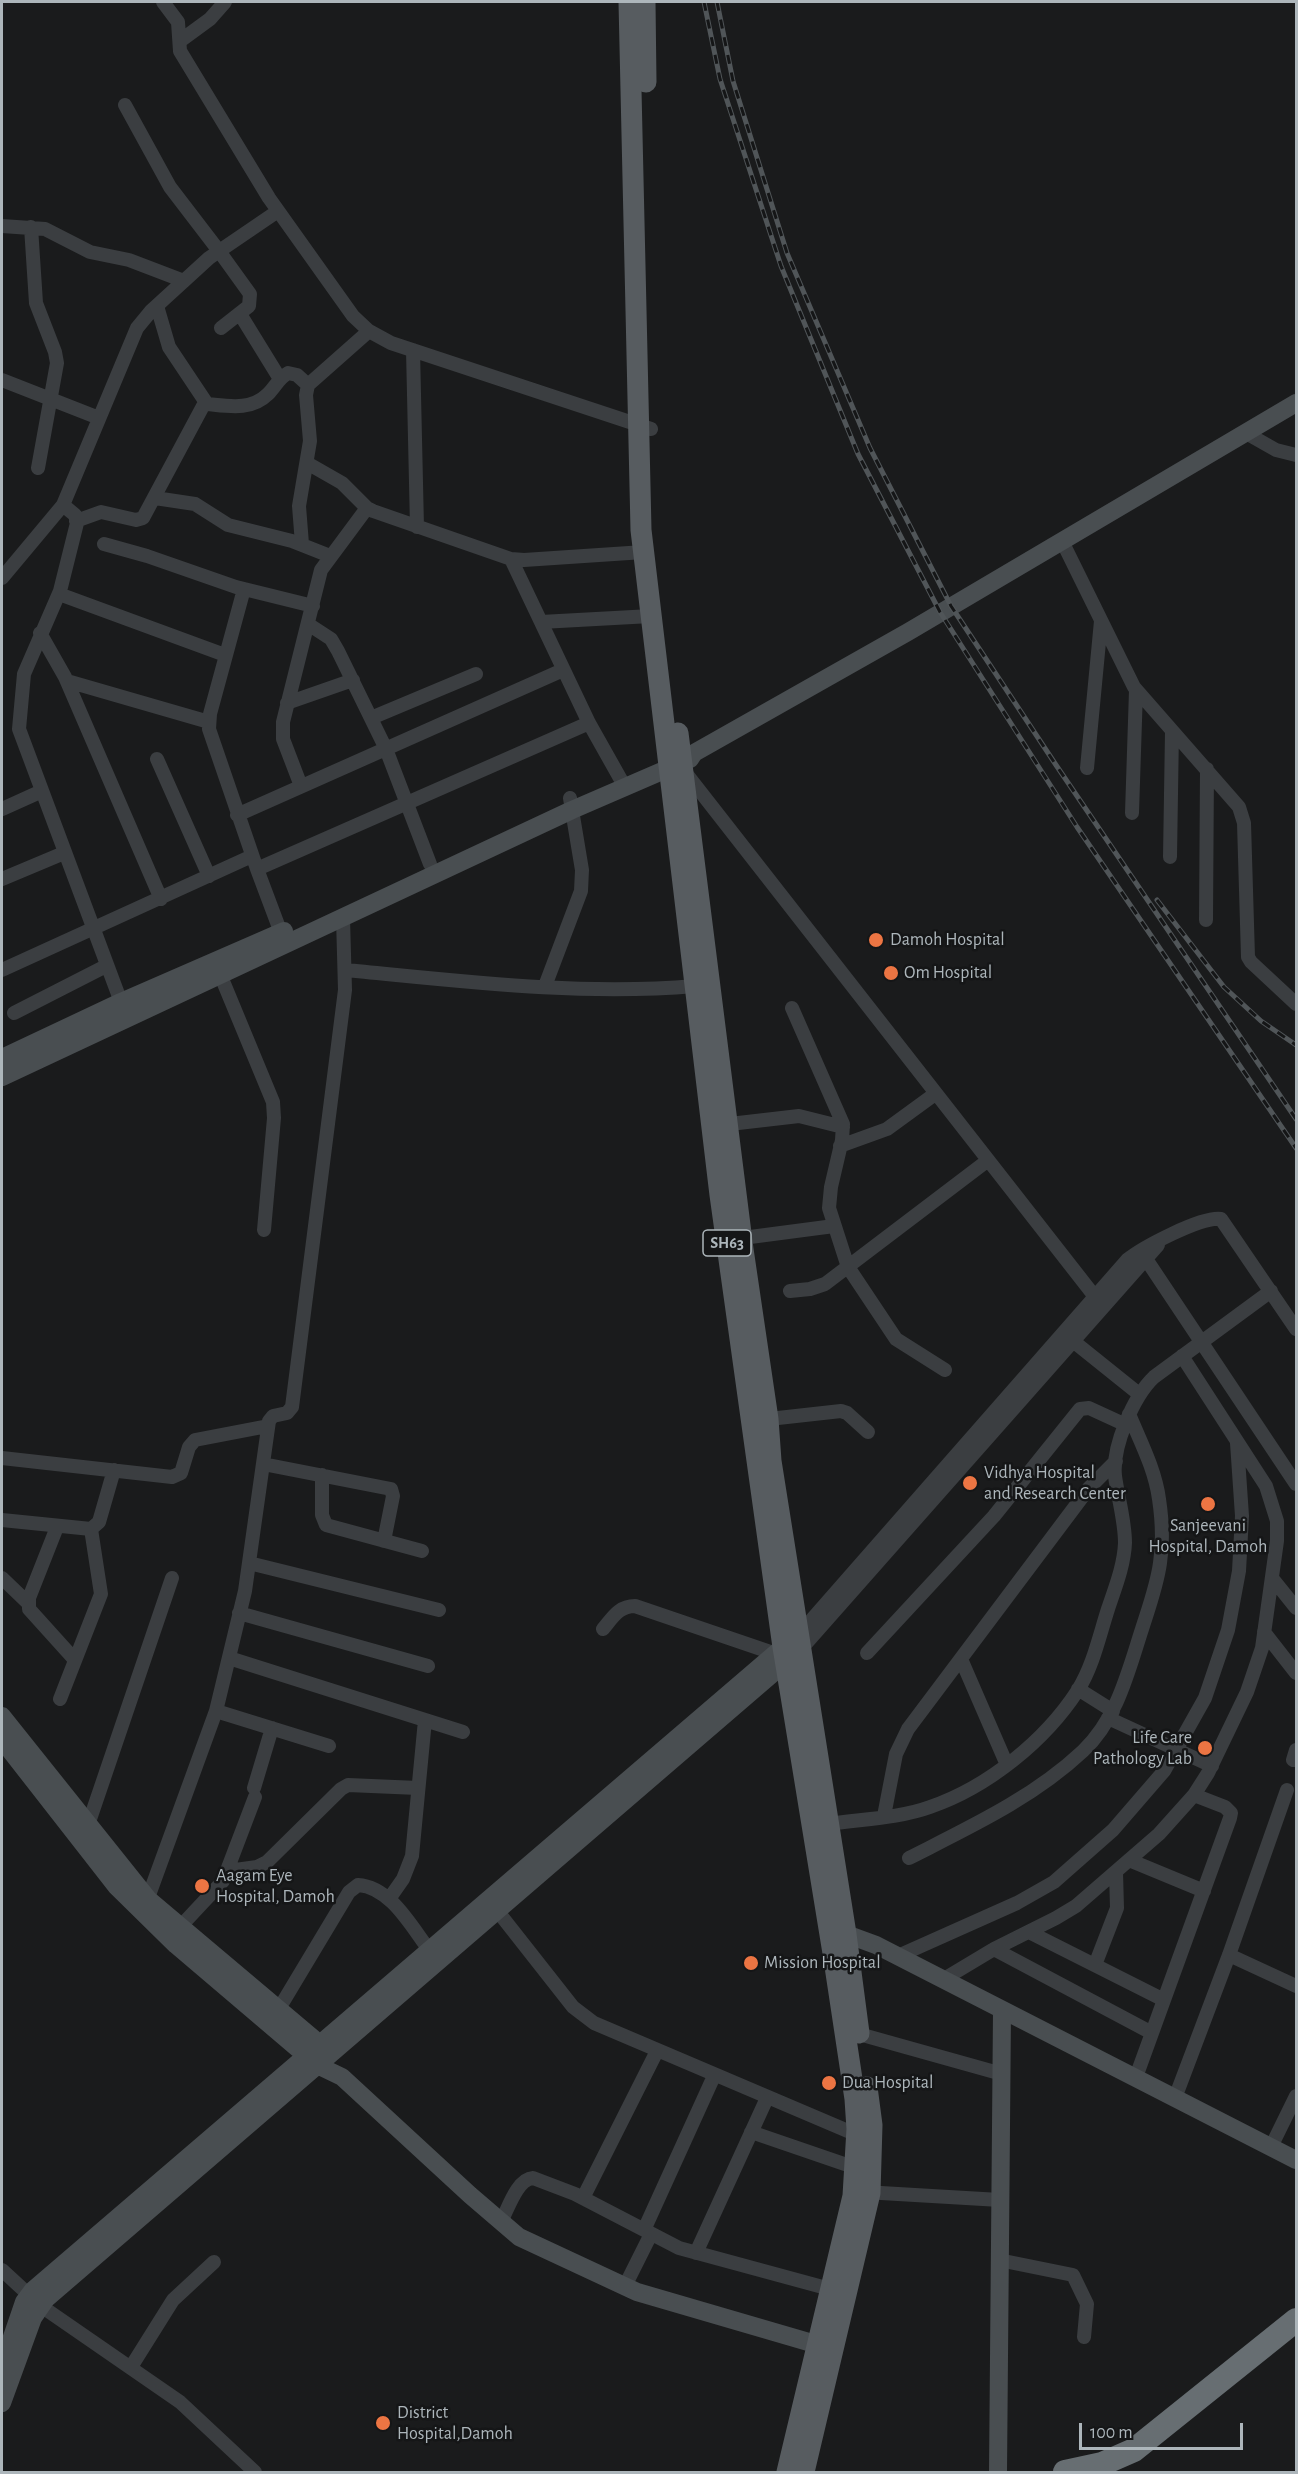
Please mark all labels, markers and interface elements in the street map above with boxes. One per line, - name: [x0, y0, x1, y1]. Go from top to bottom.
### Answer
- place label: Damoh Hospital: [890, 929, 1005, 951]
- marker: Damoh Hospital: [867, 931, 885, 949]
- place label: Om Hospital: [904, 962, 992, 984]
- marker: Om Hospital: [882, 964, 900, 982]
- road number: SH63: [703, 1230, 751, 1256]
- place label: Vidhya Hospital and Research Center: [984, 1462, 1126, 1504]
- marker: Vidhya Hospital and Research Center: [961, 1474, 979, 1492]
- marker: Sanjeevani Hospital, Damoh: [1199, 1495, 1217, 1513]
- place label: Sanjeevani Hospital, Damoh: [1149, 1515, 1267, 1558]
- place label: Life Care Pathology Lab: [1093, 1727, 1192, 1770]
- marker: Life Care Pathology Lab: [1196, 1739, 1214, 1757]
- place label: Aagam Eye Hospital, Damoh: [216, 1865, 335, 1908]
- marker: Aagam Eye Hospital, Damoh: [193, 1877, 211, 1895]
- place label: Mission Hospital: [764, 1952, 881, 1974]
- marker: Mission Hospital: [742, 1954, 760, 1972]
- place label: Dua Hospital: [842, 2072, 934, 2094]
- marker: Dua Hospital: [820, 2074, 838, 2092]
- place label: District Hospital,Damoh: [397, 2402, 513, 2444]
- scale bar: [1082, 2411, 1246, 2449]
- marker: District Hospital,Damoh: [374, 2414, 392, 2432]
- text: 100 m: [1090, 2424, 1133, 2442]

